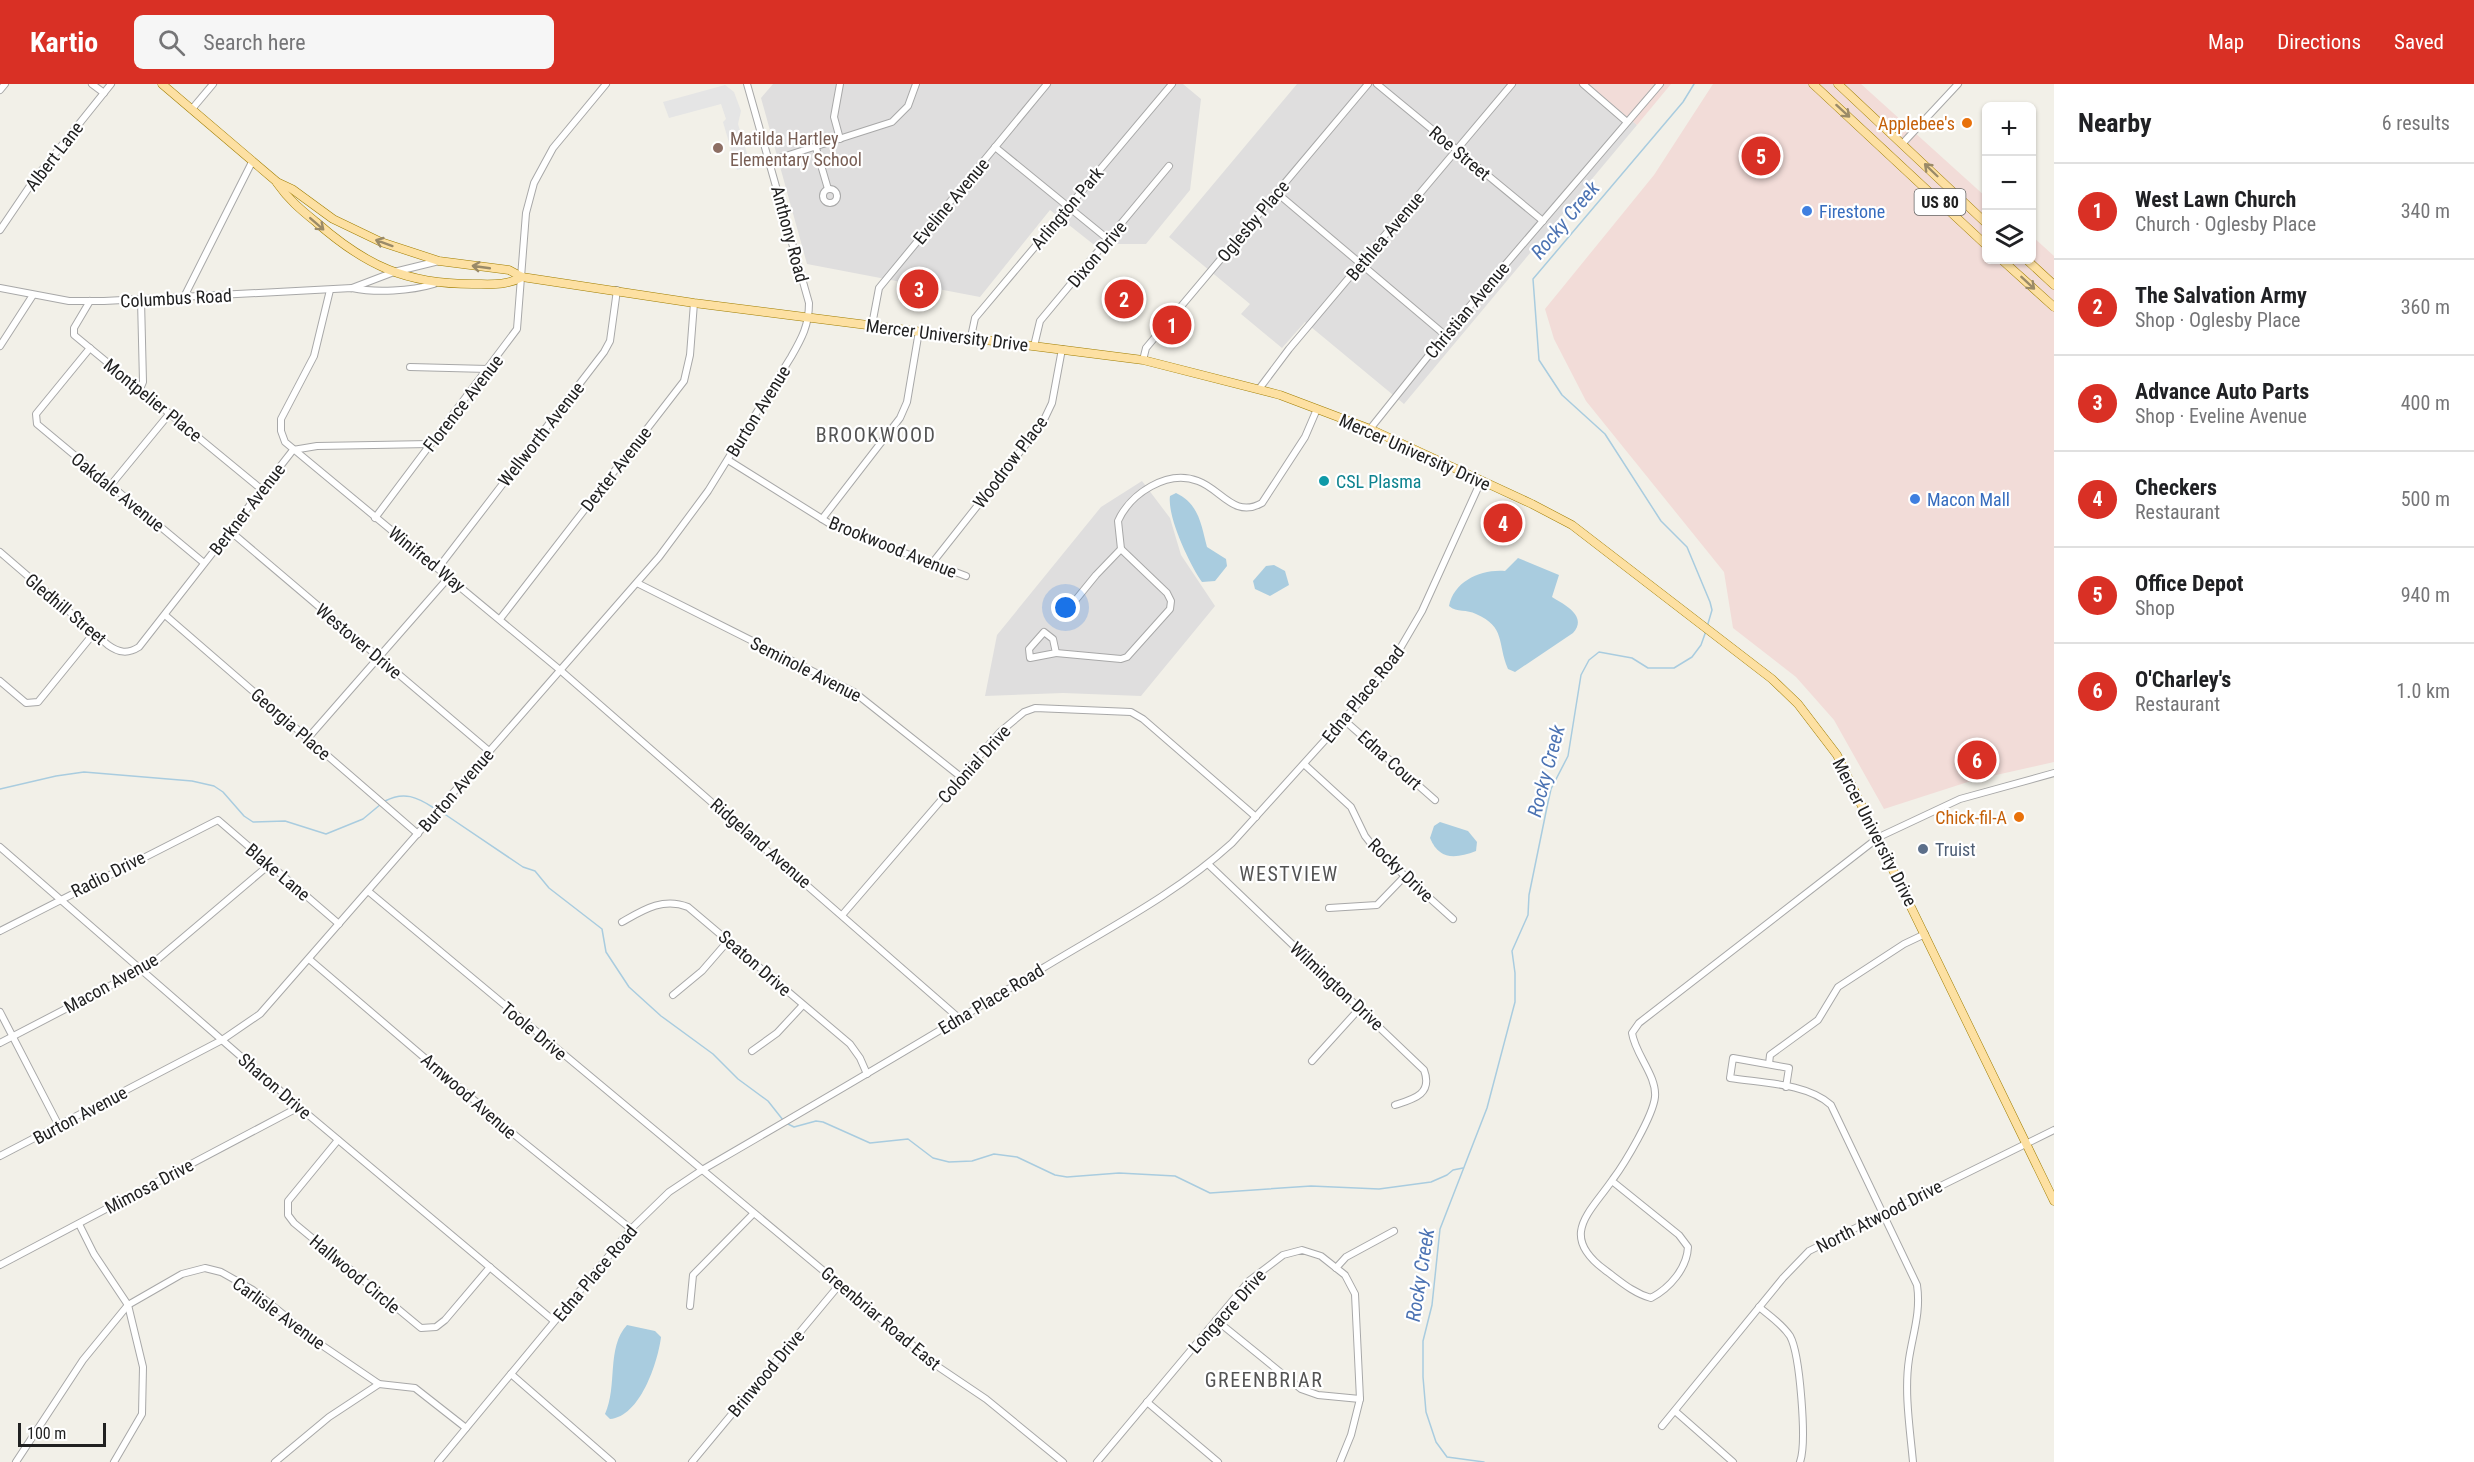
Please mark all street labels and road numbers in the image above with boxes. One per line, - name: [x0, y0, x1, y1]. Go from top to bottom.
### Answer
- street label: Albert Lane: [21, 117, 87, 195]
- street label: Roe Street: [1425, 121, 1495, 185]
- street label: Eveline Avenue: [909, 154, 993, 248]
- street label: Arlington Park: [1027, 163, 1107, 253]
- street label: Oglesby Place: [1213, 176, 1293, 266]
- street label: Anthony Road: [767, 184, 813, 284]
- street label: Bethlea Avenue: [1342, 187, 1428, 285]
- road number: US 80: [1914, 189, 1966, 215]
- street label: Dixon Drive: [1063, 217, 1131, 291]
- street label: Christian Avenue: [1421, 257, 1513, 363]
- street label: Columbus Road: [120, 285, 232, 311]
- street label: Mercer University Drive: [865, 315, 1029, 355]
- street label: Florence Avenue: [419, 350, 507, 456]
- street label: Montpelier Place: [100, 354, 206, 446]
- street label: Burton Avenue: [722, 362, 794, 460]
- street label: Wellworth Avenue: [494, 378, 588, 490]
- street label: Mercer University Drive: [1336, 409, 1494, 495]
- street label: Woodrow Place: [968, 412, 1052, 512]
- street label: Dexter Avenue: [576, 422, 656, 516]
- street label: Oakdale Avenue: [67, 448, 169, 536]
- street label: Berkner Avenue: [205, 459, 289, 559]
- street label: Brookwood Avenue: [826, 512, 960, 582]
- street label: Winifred Way: [384, 522, 470, 597]
- street label: Gledhill Street: [21, 569, 111, 649]
- street label: Westover Drive: [312, 599, 406, 683]
- street label: Seminole Avenue: [747, 632, 865, 706]
- street label: Edna Place Road: [1317, 641, 1409, 747]
- street label: Georgia Place: [247, 684, 335, 764]
- street label: Colonial Drive: [933, 721, 1015, 807]
- street label: Edna Court: [1354, 726, 1426, 794]
- street label: Burton Avenue: [414, 744, 498, 836]
- street label: Mercer University Drive: [1829, 754, 1921, 910]
- street label: Ridgeland Avenue: [706, 794, 816, 892]
- street label: Rocky Drive: [1364, 834, 1438, 906]
- street label: Blake Lane: [242, 839, 314, 905]
- street label: Radio Drive: [67, 846, 149, 902]
- street label: Seaton Drive: [714, 926, 796, 1000]
- street label: Wilmington Drive: [1286, 937, 1388, 1035]
- street label: Macon Avenue: [60, 949, 162, 1017]
- street label: Edna Place Road: [935, 959, 1047, 1039]
- street label: Toole Drive: [497, 998, 571, 1064]
- street label: Sharon Drive: [234, 1049, 316, 1123]
- street label: Arnwood Avenue: [417, 1049, 521, 1143]
- street label: Burton Avenue: [29, 1081, 131, 1149]
- street label: Mimosa Drive: [101, 1154, 197, 1218]
- street label: North Atwood Drive: [1813, 1175, 1945, 1257]
- street label: Edna Place Road: [549, 1221, 641, 1325]
- street label: Hallwood Circle: [306, 1230, 404, 1318]
- street label: Greenbriar Road East: [817, 1262, 945, 1374]
- street label: Longacre Drive: [1184, 1265, 1270, 1357]
- street label: Carlisle Avenue: [229, 1272, 329, 1354]
- street label: Brinwood Drive: [724, 1325, 808, 1421]

